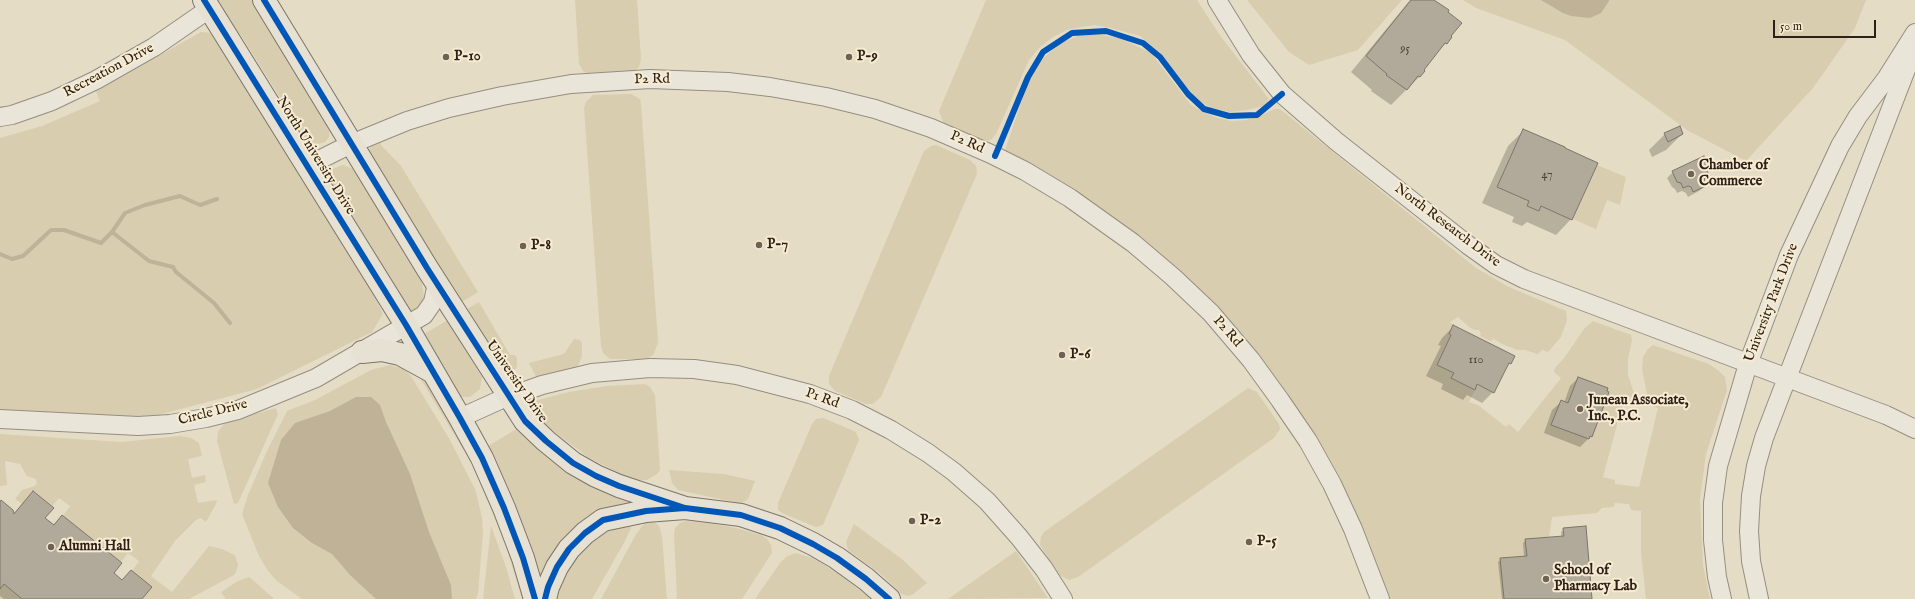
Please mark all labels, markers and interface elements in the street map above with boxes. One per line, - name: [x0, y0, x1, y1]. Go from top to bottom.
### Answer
- scale bar: [1775, 12, 1878, 38]
- text: 50 m: [1780, 19, 1802, 34]
- street label: Recreation Drive: [61, 40, 157, 102]
- house number: 95: [1400, 43, 1410, 57]
- place label: P-10: [454, 49, 481, 65]
- place label: P-9: [857, 49, 878, 65]
- marker: P-10: [441, 52, 451, 62]
- marker: P-9: [844, 52, 854, 62]
- street label: P2 Rd: [634, 71, 670, 89]
- street label: North University Drive: [272, 94, 358, 218]
- street label: P2 Rd: [947, 128, 987, 158]
- place label: Chamber of Commerce: [1699, 158, 1768, 190]
- house number: 47: [1541, 169, 1553, 183]
- marker: Chamber of Commerce: [1686, 169, 1696, 179]
- street label: North Research Drive: [1391, 181, 1503, 271]
- place label: P-7: [767, 237, 788, 253]
- place label: P-8: [531, 238, 551, 254]
- marker: P-7: [754, 240, 764, 250]
- marker: P-8: [518, 241, 528, 251]
- street label: University Park Drive: [1742, 241, 1802, 365]
- street label: P2 Rd: [1209, 313, 1245, 351]
- street label: University Drive: [481, 338, 551, 426]
- place label: P-6: [1070, 347, 1091, 363]
- marker: P-6: [1057, 350, 1067, 360]
- house number: 110: [1469, 354, 1483, 368]
- street label: P1 Rd: [803, 385, 841, 413]
- place label: Juneau Associate, Inc., P.C.: [1588, 393, 1688, 426]
- street label: Circle Drive: [177, 396, 249, 430]
- marker: Juneau Associate, Inc., P.C.: [1575, 404, 1585, 414]
- place label: P-2: [920, 513, 941, 529]
- marker: P-2: [907, 516, 917, 526]
- place label: P-5: [1257, 534, 1277, 550]
- marker: P-5: [1244, 537, 1254, 547]
- place label: Alumni Hall: [59, 539, 130, 555]
- marker: Alumni Hall: [46, 542, 56, 552]
- place label: School of Pharmacy Lab: [1554, 563, 1637, 596]
- marker: School of Pharmacy Lab: [1541, 574, 1551, 584]

